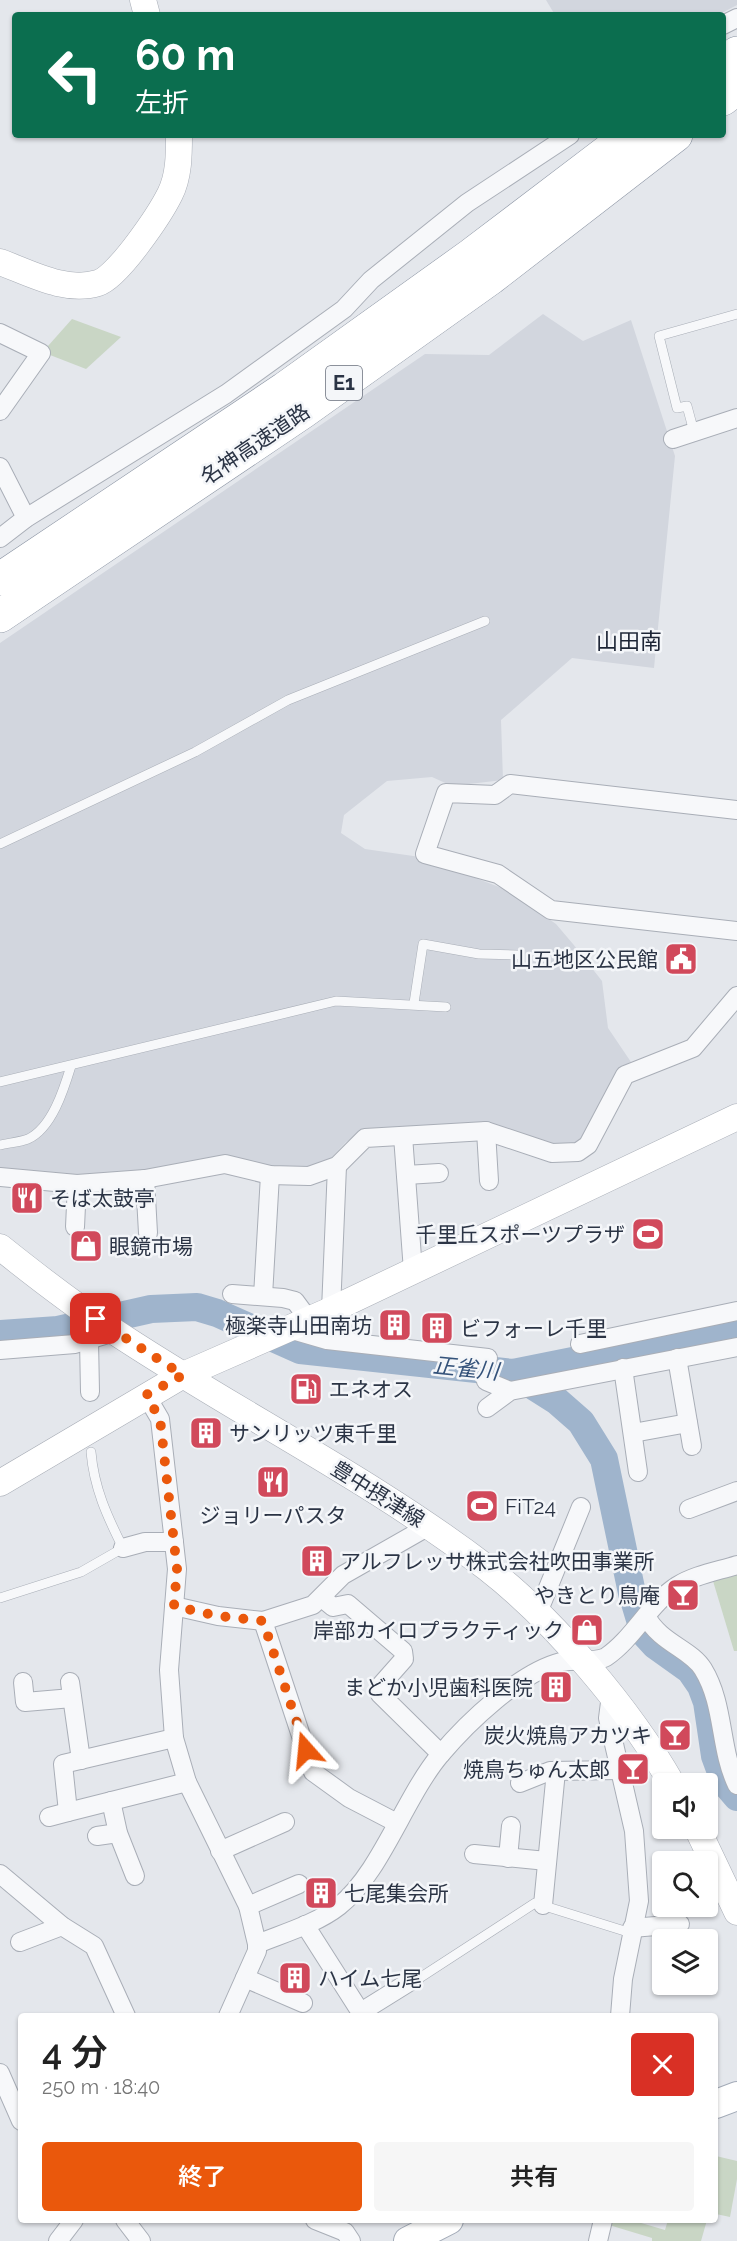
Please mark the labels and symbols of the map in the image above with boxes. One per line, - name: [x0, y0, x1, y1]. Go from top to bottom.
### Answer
- road number: E1: [326, 366, 362, 400]
- street label: 名神高速道路: [196, 398, 314, 490]
- district label: 山田南: [596, 628, 662, 654]
- public building icon: 山五地区公民館: [663, 941, 699, 977]
- place label: 山五地区公民館: [511, 947, 658, 972]
- restaurant icon: そば太鼓亭: [9, 1180, 45, 1216]
- place label: そば太鼓亭: [50, 1186, 155, 1211]
- sports icon: 千里丘スポーツプラザ: [630, 1216, 666, 1252]
- place label: 千里丘スポーツプラザ: [415, 1222, 625, 1247]
- shop icon: 眼鏡市場: [68, 1228, 104, 1264]
- place label: 眼鏡市場: [109, 1234, 193, 1259]
- pin: [70, 1293, 121, 1344]
- building icon: 極楽寺山田南坊: [377, 1307, 413, 1343]
- building icon: ビフォーレ千里: [419, 1310, 455, 1346]
- place label: 極楽寺山田南坊: [225, 1313, 372, 1338]
- place label: ビフォーレ千里: [460, 1316, 607, 1341]
- water label: 正雀川: [432, 1352, 502, 1385]
- fuel station icon: エネオス: [288, 1371, 324, 1407]
- place label: エネオス: [329, 1377, 413, 1402]
- building icon: サンリッツ東千里: [188, 1415, 224, 1451]
- place label: サンリッツ東千里: [229, 1421, 397, 1446]
- street label: 豊中摂津線: [327, 1456, 429, 1532]
- restaurant icon: ジョリーパスタ: [255, 1464, 291, 1500]
- sports icon: FiT24: [464, 1488, 500, 1524]
- place label: FiT24: [505, 1494, 556, 1519]
- place label: ジョリーパスタ: [200, 1503, 346, 1528]
- building icon: アルフレッサ株式会社吹田事業所: [299, 1543, 335, 1579]
- place label: アルフレッサ株式会社吹田事業所: [340, 1549, 655, 1574]
- bar icon: やきとり鳥庵: [665, 1577, 701, 1613]
- place label: やきとり鳥庵: [534, 1583, 660, 1608]
- shop icon: 岸部カイロプラクティック: [569, 1612, 605, 1648]
- place label: 岸部カイロプラクティック: [313, 1618, 564, 1643]
- building icon: まどか小児歯科医院: [538, 1669, 574, 1705]
- place label: まどか小児歯科医院: [344, 1675, 533, 1700]
- bar icon: 炭火焼鳥アカツキ: [657, 1717, 693, 1753]
- position arrow: [274, 1718, 338, 1782]
- place label: 炭火焼鳥アカツキ: [484, 1723, 652, 1748]
- bar icon: 焼鳥ちゅん太郎: [615, 1751, 651, 1787]
- place label: 焼鳥ちゅん太郎: [463, 1757, 610, 1782]
- building icon: 七尾集会所: [303, 1875, 339, 1911]
- place label: 七尾集会所: [344, 1881, 449, 1906]
- building icon: ハイム七尾: [277, 1960, 313, 1996]
- place label: ハイム七尾: [318, 1966, 422, 1991]

